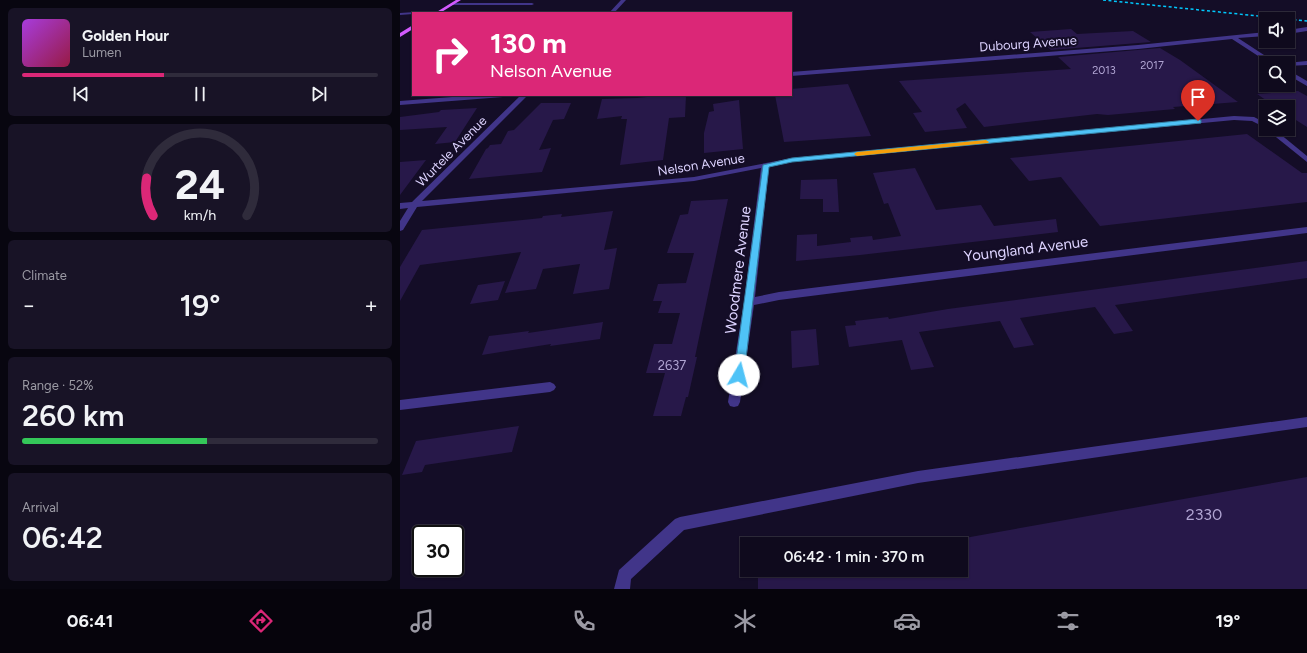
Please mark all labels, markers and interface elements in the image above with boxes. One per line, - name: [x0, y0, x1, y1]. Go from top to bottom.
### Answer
- map controls: [1259, 12, 1295, 136]
- button: sound: [1259, 12, 1295, 48]
- text: 130 m: [490, 26, 567, 60]
- text: Golden Hour: [82, 27, 169, 45]
- icon: right: [424, 28, 476, 80]
- street label: Dubourg Avenue: [979, 33, 1077, 54]
- text: Lumen: [82, 45, 121, 60]
- button: search: [1259, 56, 1295, 92]
- house number: 2017: [1140, 59, 1164, 72]
- text: Nelson Avenue: [490, 60, 612, 82]
- house number: 2013: [1092, 64, 1116, 77]
- pin: [1181, 80, 1215, 121]
- icon: previous: [70, 83, 92, 105]
- icon: pause: [189, 83, 211, 105]
- icon: next: [308, 83, 330, 105]
- icon: arrive: [1187, 86, 1209, 108]
- button: layers: [1259, 100, 1295, 136]
- street label: Wurtele Avenue: [413, 113, 490, 190]
- street label: Nelson Avenue: [656, 150, 746, 179]
- text: 24: [175, 159, 225, 209]
- street label: Woodmere Avenue: [721, 205, 755, 335]
- text: km/h: [184, 206, 216, 224]
- street label: Youngland Avenue: [963, 232, 1089, 266]
- text: Climate: [22, 268, 67, 283]
- text: 19°: [179, 287, 221, 324]
- text: −: [22, 292, 36, 319]
- text: +: [364, 292, 378, 319]
- position arrow: [718, 354, 760, 396]
- house number: 2637: [658, 358, 686, 373]
- text: Range · 52%: [22, 378, 93, 393]
- text: 260 km: [22, 397, 124, 434]
- text: Arrival: [22, 500, 59, 515]
- house number: 2330: [1186, 505, 1222, 524]
- text: 06:42: [22, 519, 103, 556]
- speed limit sign: 30: [412, 525, 464, 577]
- text: 06:42 · 1 min · 370 m: [784, 548, 924, 566]
- icon: directions: [247, 607, 275, 635]
- icon: music: [408, 607, 436, 635]
- icon: phone: [570, 607, 598, 635]
- icon: climate: [731, 607, 759, 635]
- icon: car: [893, 607, 921, 635]
- icon: filters: [1054, 607, 1082, 635]
- text: 06:41: [67, 610, 113, 632]
- text: 19°: [1215, 610, 1240, 632]

